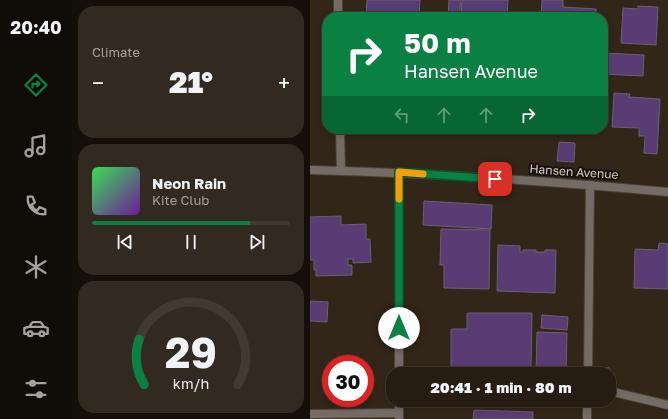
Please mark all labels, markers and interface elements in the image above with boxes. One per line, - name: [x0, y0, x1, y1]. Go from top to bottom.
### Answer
- text: 20:40: [10, 16, 62, 38]
- text: 50 m: [404, 26, 471, 59]
- icon: right: [338, 28, 390, 80]
- text: Climate: [92, 44, 140, 60]
- text: Hansen Avenue: [404, 60, 538, 82]
- text: 21°: [169, 64, 213, 100]
- text: −: [92, 69, 104, 96]
- text: +: [278, 69, 290, 96]
- icon: directions: [22, 71, 50, 99]
- icon: left: [391, 104, 413, 126]
- icon: ahead: [433, 104, 455, 126]
- icon: ahead: [475, 104, 497, 126]
- icon: right: [517, 104, 539, 126]
- icon: music: [22, 132, 50, 160]
- street label: Hansen Avenue: [529, 161, 619, 182]
- pin: [478, 162, 512, 196]
- icon: arrive: [484, 168, 506, 190]
- text: Neon Rain: [152, 174, 226, 192]
- icon: phone: [22, 192, 50, 220]
- text: Kite Club: [152, 192, 209, 208]
- icon: previous: [114, 231, 136, 253]
- icon: pause: [180, 231, 202, 253]
- icon: next: [246, 231, 268, 253]
- icon: climate: [22, 253, 50, 281]
- position arrow: [378, 307, 420, 349]
- icon: car: [22, 314, 50, 342]
- text: 29: [165, 327, 217, 377]
- speed limit sign: 30: [322, 355, 374, 407]
- icon: filters: [22, 375, 50, 403]
- text: km/h: [173, 375, 209, 392]
- text: 20:41 · 1 min · 80 m: [430, 378, 572, 396]

